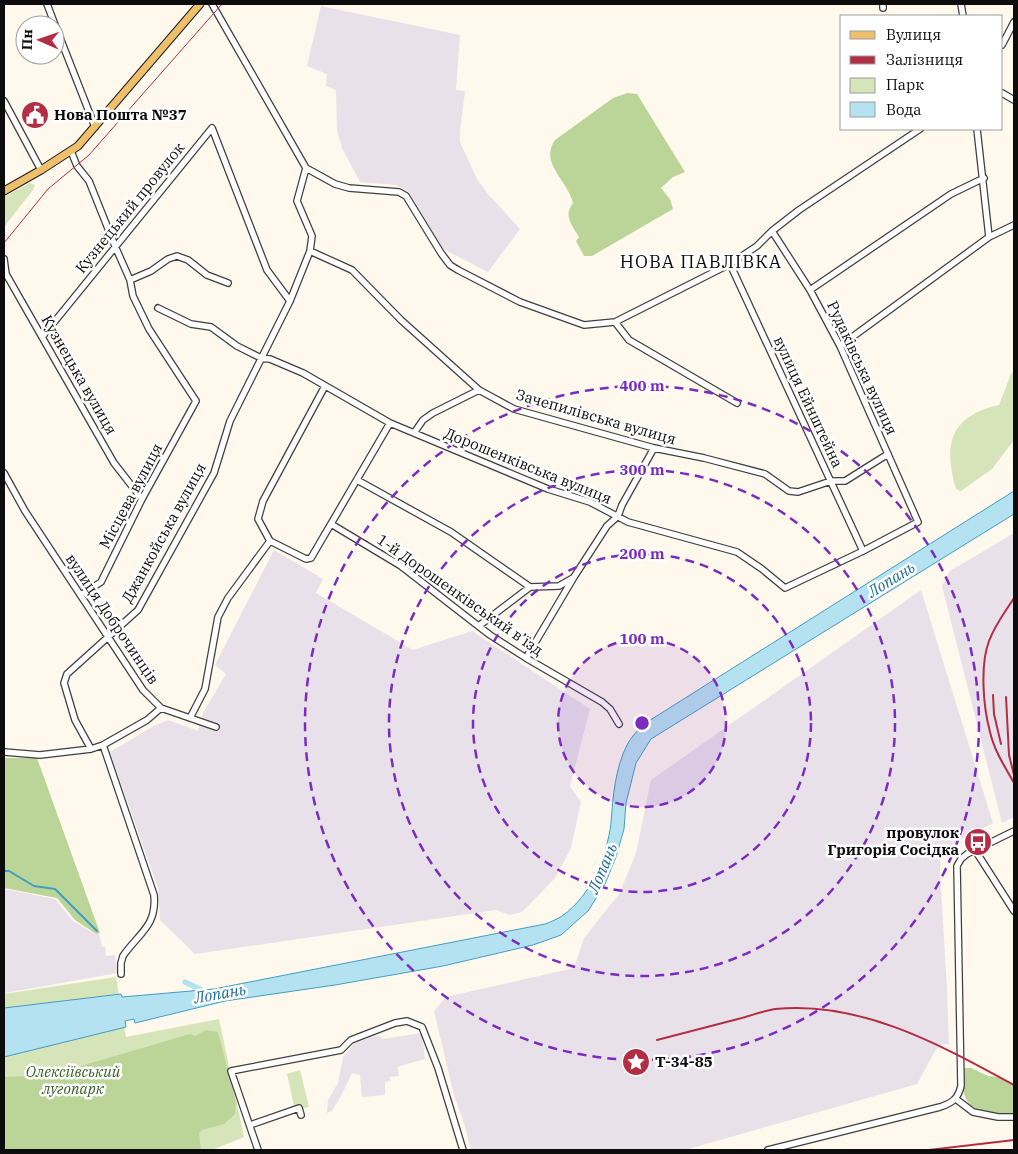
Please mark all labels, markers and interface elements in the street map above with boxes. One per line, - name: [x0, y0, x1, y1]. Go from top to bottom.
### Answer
- north arrow: [15, 15, 65, 65]
- legend: [840, 15, 1003, 130]
- text: Вулиця: [886, 25, 941, 44]
- text: Пн: [18, 29, 36, 50]
- text: Залізниця: [886, 50, 963, 69]
- text: Парк: [886, 75, 924, 94]
- public building icon: Нова Пошта №37: [20, 100, 50, 130]
- text: Вода: [886, 100, 922, 119]
- place label: Нова Пошта №37: [54, 105, 187, 124]
- street label: Кузнецький провулок: [71, 138, 188, 277]
- district label: НОВА ПАВЛІВКА: [620, 250, 782, 273]
- street label: Рудаківська вулиця: [823, 298, 902, 438]
- street label: Кузнецька вулиця: [37, 312, 121, 438]
- street label: вулиця Ейнштейна: [770, 333, 847, 471]
- text: 400 m: [619, 376, 665, 395]
- street label: Зачепилівська вулиця: [514, 385, 678, 448]
- street label: Дорошенківська вулиця: [442, 423, 615, 508]
- street label: Місцева вулиця: [95, 440, 166, 552]
- street label: Джанкойська вулиця: [117, 460, 210, 606]
- text: 300 m: [619, 460, 665, 479]
- street label: 1-й Дорошенківський в’їзд: [373, 530, 547, 659]
- text: 200 m: [619, 544, 665, 563]
- street label: вулиця Доброчинців: [62, 550, 163, 688]
- water label: Лопань: [862, 557, 919, 602]
- text: 100 m: [619, 629, 665, 648]
- centre of rings: [633, 714, 651, 732]
- place label: провулок Григорія Сосідка: [827, 823, 959, 859]
- bus stop icon: провулок Григорія Сосідка: [963, 827, 993, 857]
- water label: Лопань: [582, 840, 622, 897]
- water label: Лопань: [191, 979, 248, 1008]
- place icon: Т-34-85: [621, 1047, 651, 1077]
- place label: Т-34-85: [655, 1052, 713, 1071]
- park label: Олексіївський лугопарк: [26, 1062, 121, 1098]

